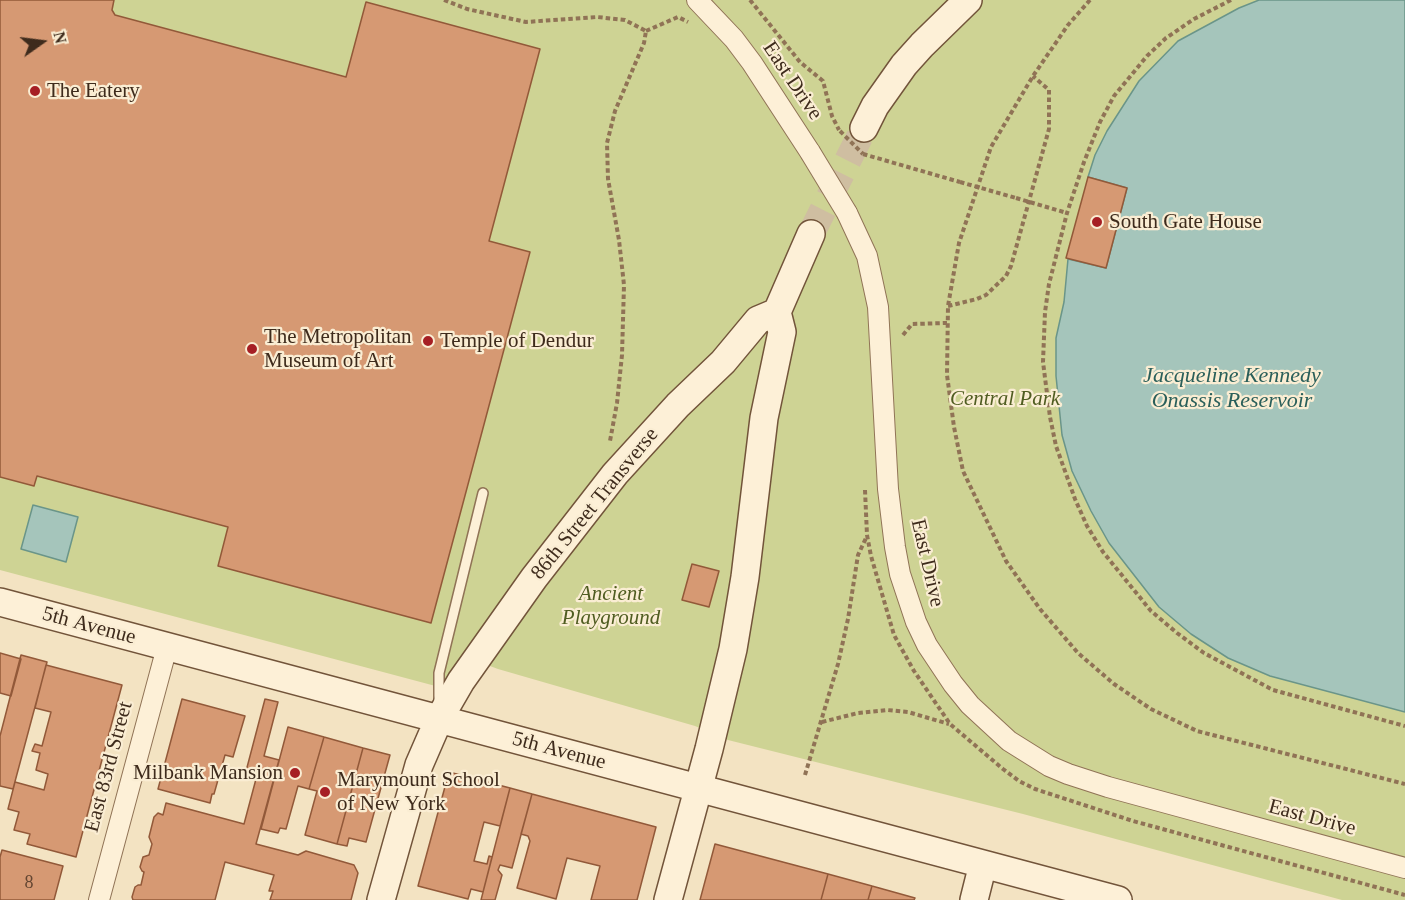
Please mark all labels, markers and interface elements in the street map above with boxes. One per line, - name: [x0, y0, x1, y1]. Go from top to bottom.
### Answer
- north arrow: [12, 12, 72, 72]
- text: N: [50, 30, 70, 45]
- street label: East Drive: [757, 37, 827, 125]
- place label: The Eatery: [47, 78, 140, 104]
- marker: The Eatery: [28, 84, 42, 98]
- place label: South Gate House: [1109, 209, 1262, 235]
- marker: South Gate House: [1090, 215, 1104, 229]
- place label: The Metropolitan Museum of Art: [264, 324, 412, 374]
- place label: Temple of Dendur: [440, 328, 594, 354]
- marker: Temple of Dendur: [421, 334, 435, 348]
- marker: The Metropolitan Museum of Art: [245, 342, 259, 356]
- water label: Jacqueline Kennedy Onassis Reservoir: [1143, 363, 1321, 414]
- park label: Central Park: [950, 386, 1060, 412]
- street label: 86th Street Transverse: [526, 423, 664, 585]
- street label: East Drive: [905, 517, 949, 609]
- park label: Ancient Playground: [562, 581, 660, 631]
- street label: 5th Avenue: [39, 601, 139, 651]
- street label: East 83rd Street: [79, 699, 139, 835]
- street label: 5th Avenue: [509, 726, 609, 776]
- place label: Milbank Mansion: [133, 760, 283, 786]
- marker: Milbank Mansion: [288, 766, 302, 780]
- place label: Marymount School of New York: [337, 767, 500, 817]
- marker: Marymount School of New York: [318, 785, 332, 799]
- street label: East Drive: [1266, 794, 1358, 842]
- house number: 8: [24, 872, 34, 894]

